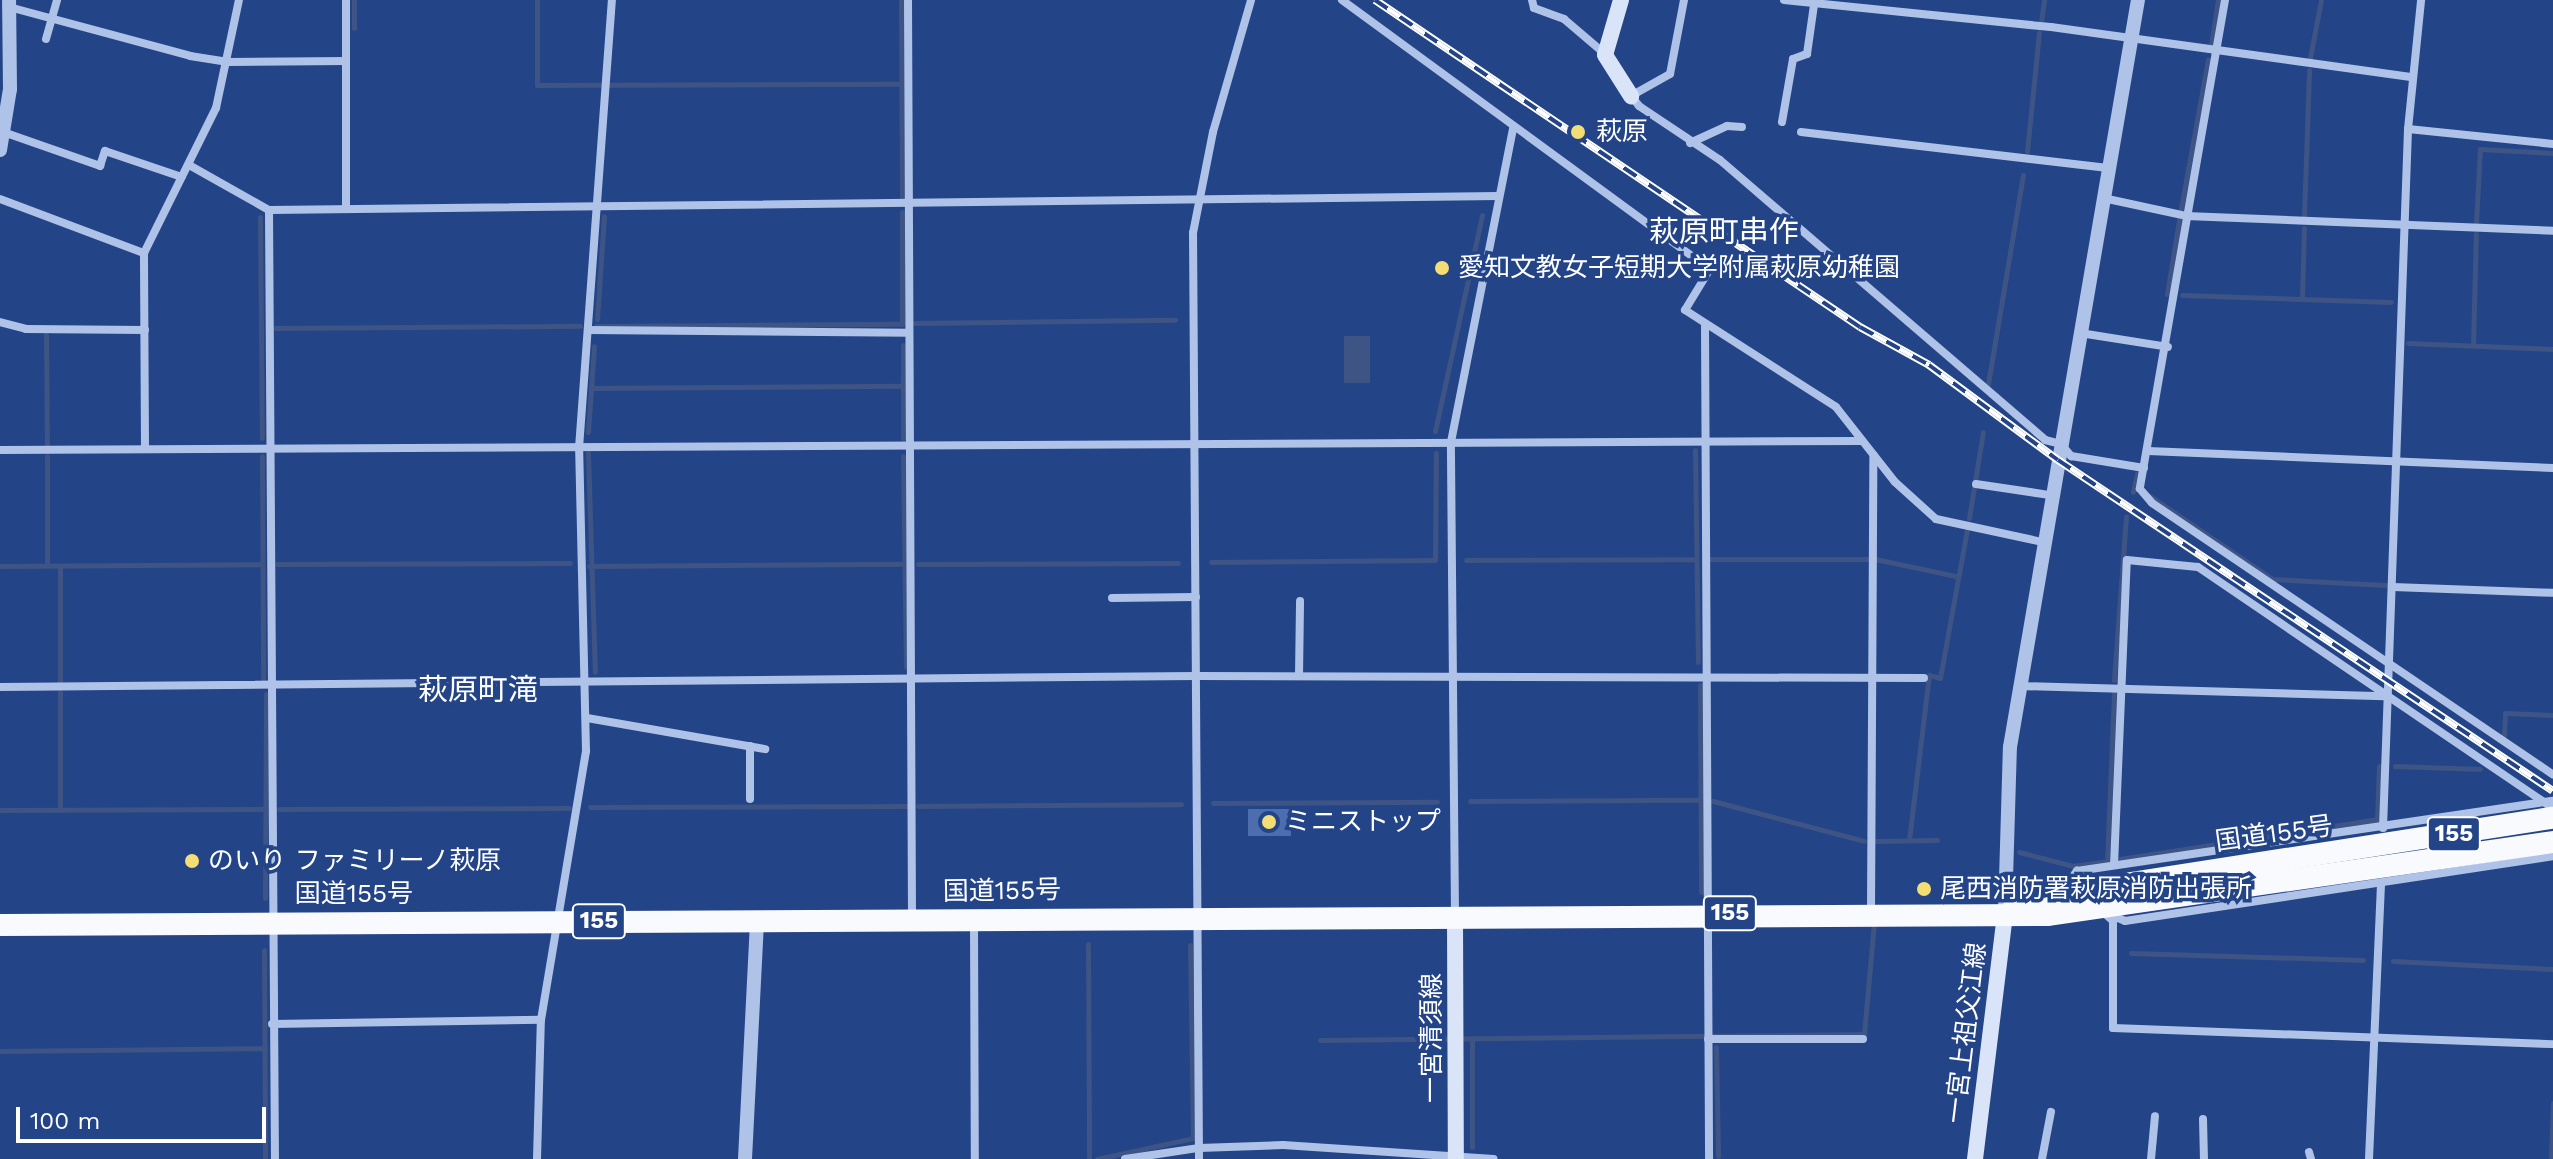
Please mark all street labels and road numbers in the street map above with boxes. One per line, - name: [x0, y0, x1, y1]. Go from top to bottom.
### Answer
- street label: 国道155号: [2213, 810, 2335, 858]
- road number: 155: [2426, 814, 2482, 854]
- street label: 国道155号: [943, 874, 1061, 908]
- street label: 国道155号: [295, 878, 413, 910]
- road number: 155: [1702, 893, 1758, 933]
- road number: 155: [571, 901, 627, 941]
- street label: 一宮上祖父江線: [1939, 941, 1993, 1125]
- street label: 一宮清須線: [1416, 973, 1448, 1103]

